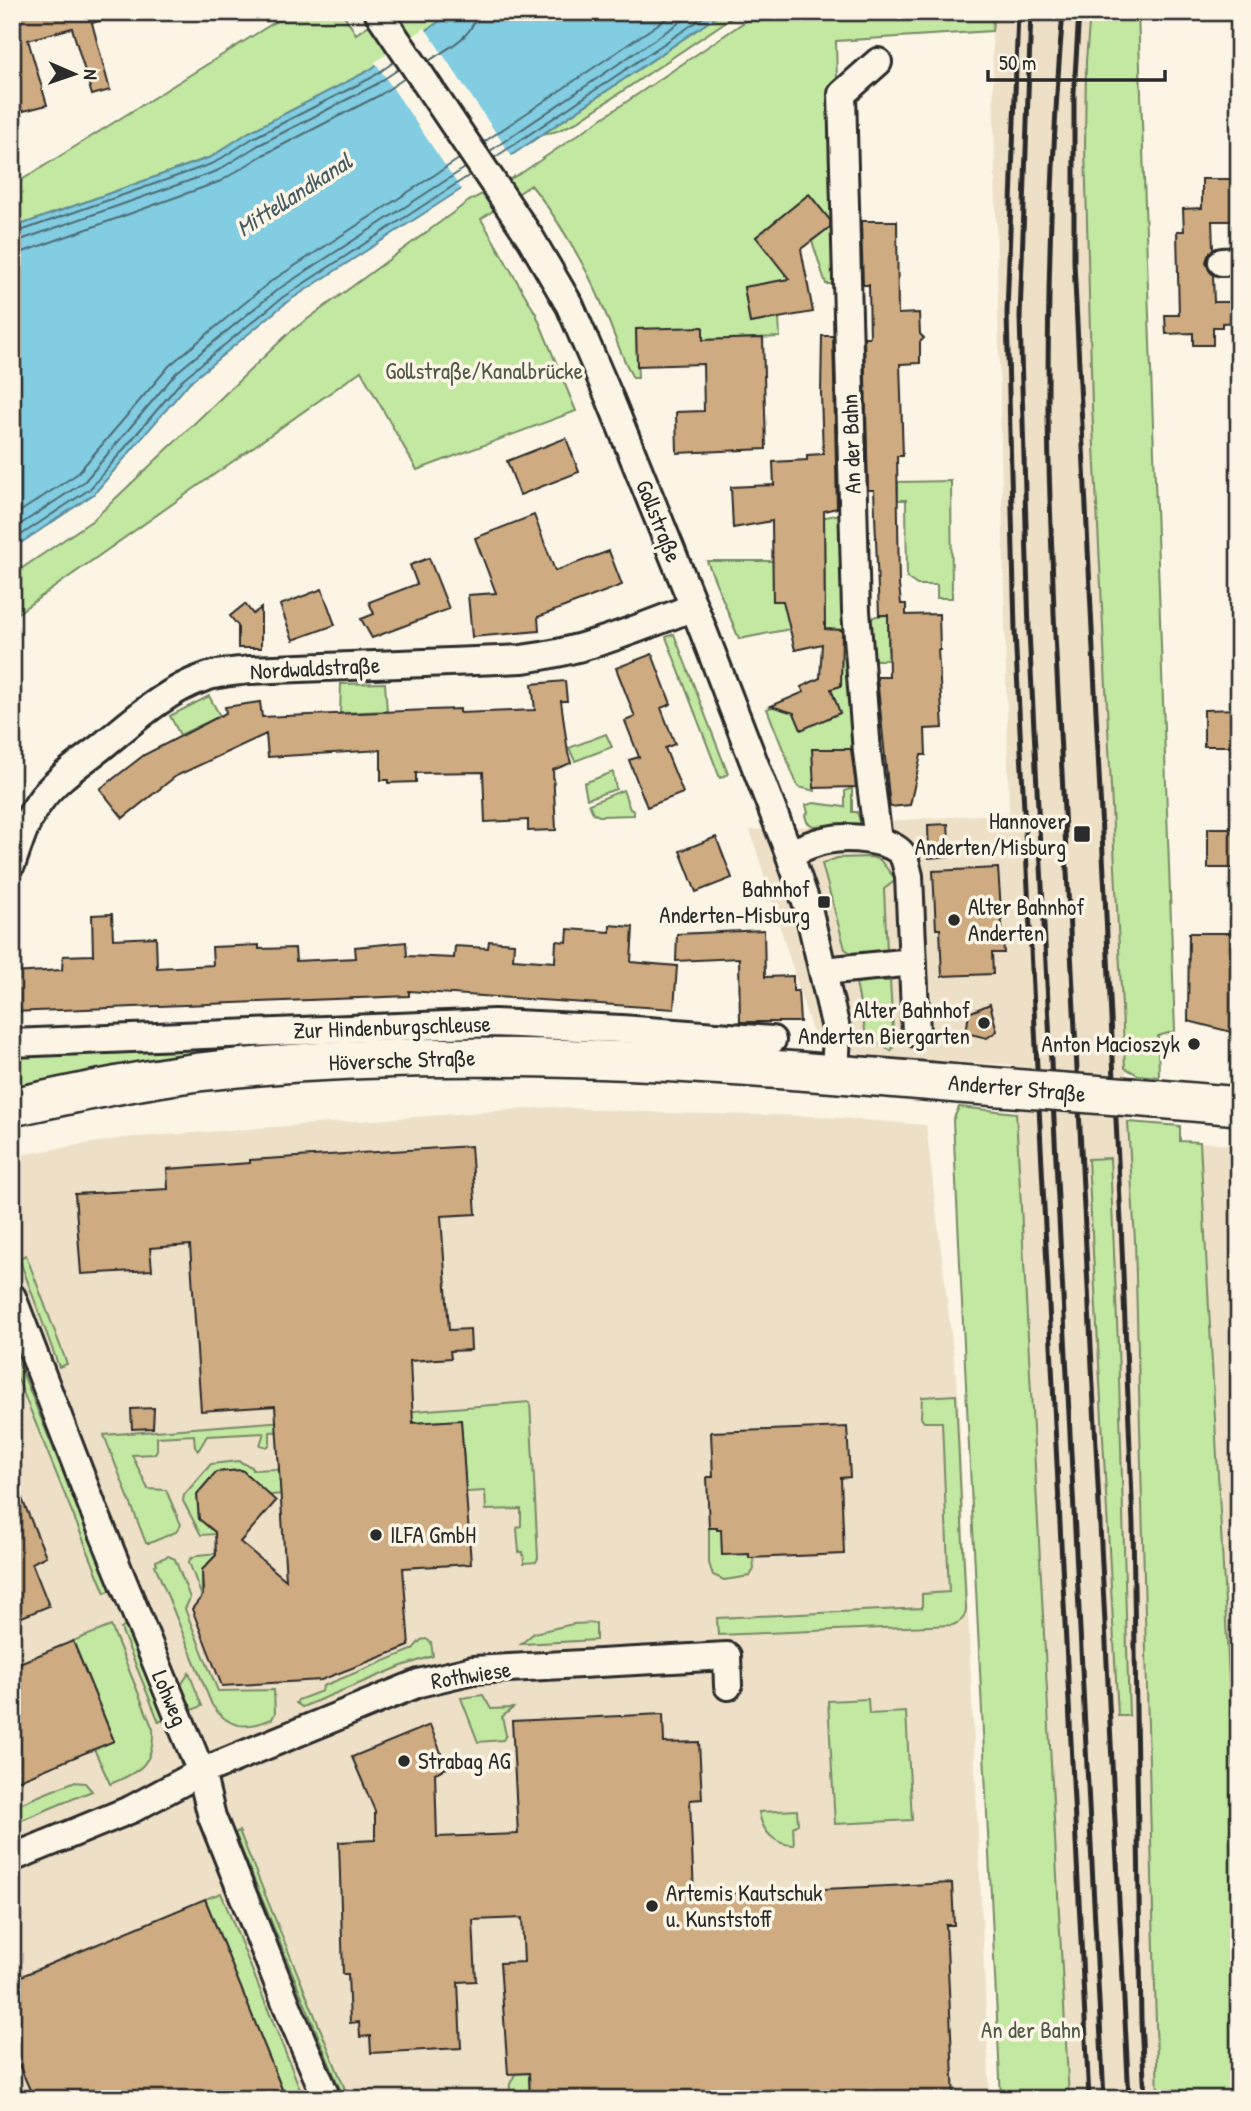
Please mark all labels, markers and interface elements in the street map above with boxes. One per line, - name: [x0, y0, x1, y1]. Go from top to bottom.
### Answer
- north arrow: [38, 38, 108, 108]
- scale bar: [988, 38, 1165, 82]
- text: 50 m: [999, 48, 1036, 77]
- text: N: [78, 69, 104, 80]
- water label: Mittellandkanal: [230, 144, 359, 243]
- park label: Gollstraße/Kanalbrücke: [385, 355, 583, 386]
- street label: An der Bahn: [833, 394, 868, 494]
- street label: Gollstraße: [629, 475, 690, 567]
- street label: Nordwaldstraße: [249, 649, 381, 686]
- place label: Hannover Anderten/Misburg: [915, 805, 1066, 862]
- marker: Hannover Anderten/Misburg: [1072, 824, 1092, 844]
- place label: Bahnhof Anderten-Misburg: [659, 873, 811, 930]
- place label: Alter Bahnhof Anderten: [968, 891, 1085, 948]
- marker: Bahnhof Anderten-Misburg: [816, 894, 832, 910]
- marker: Alter Bahnhof Anderten: [946, 912, 962, 928]
- place label: Alter Bahnhof Anderten Biergarten: [798, 994, 971, 1051]
- street label: Zur Hindenburgschleuse: [293, 1008, 491, 1045]
- marker: Alter Bahnhof Anderten Biergarten: [976, 1015, 992, 1031]
- place label: Anton Macioszyk: [1041, 1028, 1180, 1059]
- marker: Anton Macioszyk: [1186, 1036, 1202, 1052]
- street label: Höversche Straße: [328, 1041, 476, 1078]
- street label: Anderter Straße: [947, 1066, 1087, 1109]
- place label: ILFA GmbH: [390, 1519, 476, 1550]
- marker: ILFA GmbH: [368, 1527, 384, 1543]
- street label: Rothwiese: [429, 1653, 513, 1696]
- street label: Lohweg: [145, 1665, 196, 1730]
- place label: Strabag AG: [418, 1745, 511, 1776]
- marker: Strabag AG: [396, 1753, 412, 1769]
- place label: Artemis Kautschuk u. Kunststoff: [666, 1877, 823, 1934]
- marker: Artemis Kautschuk u. Kunststoff: [644, 1898, 660, 1914]
- park label: An der Bahn: [981, 2014, 1081, 2045]

